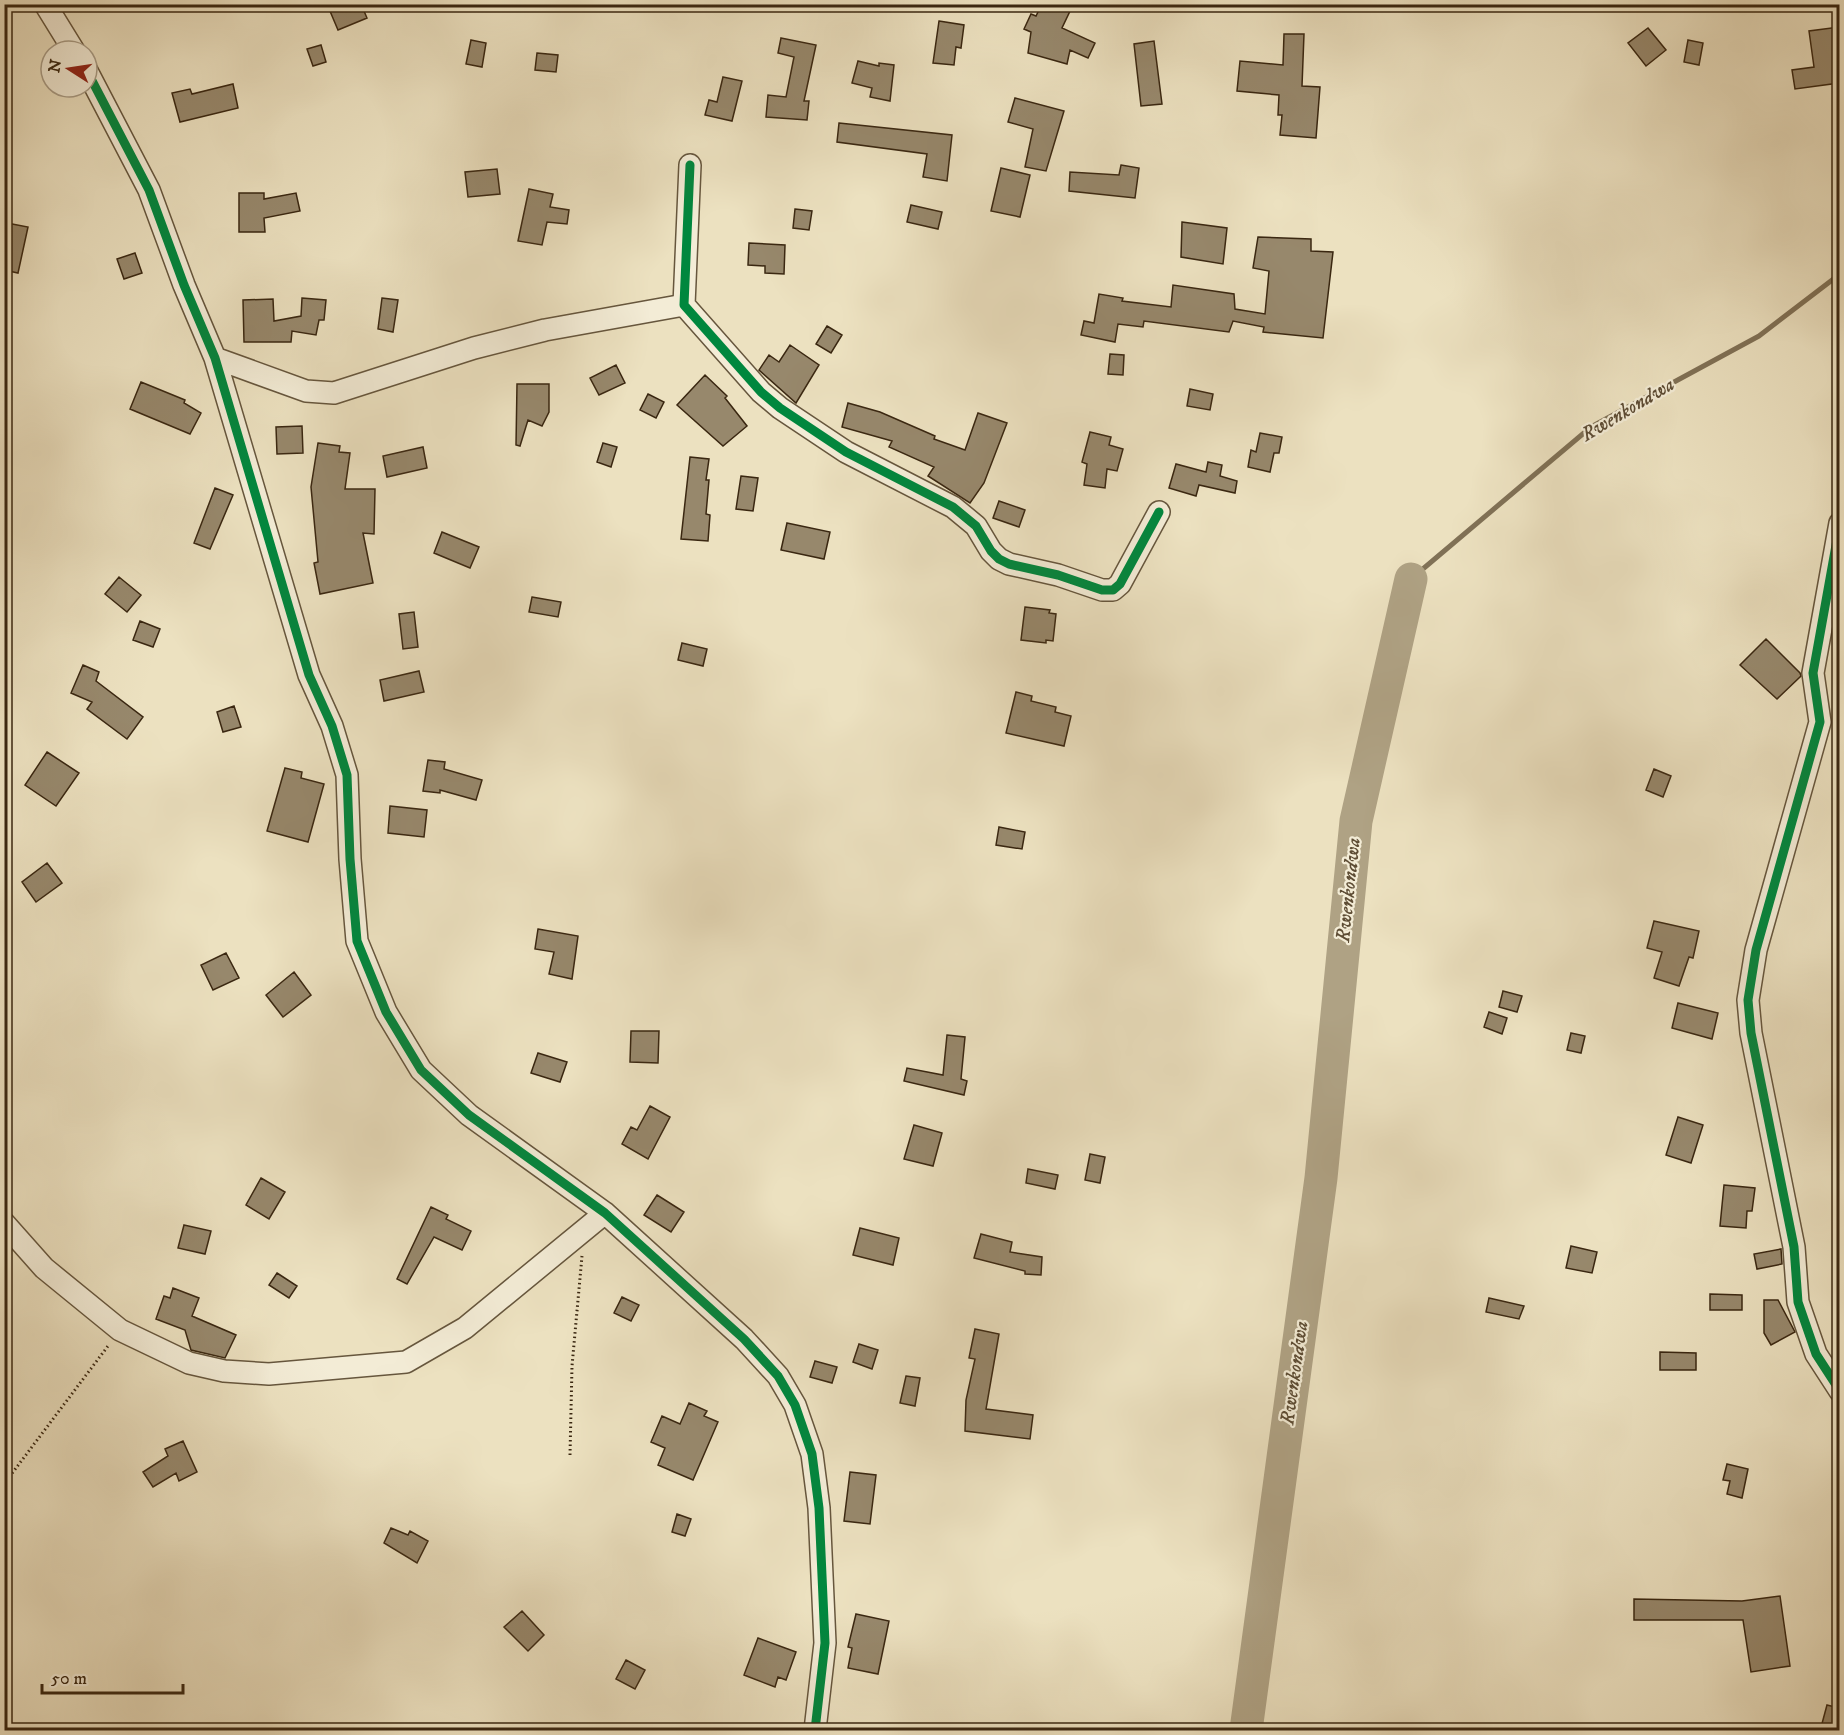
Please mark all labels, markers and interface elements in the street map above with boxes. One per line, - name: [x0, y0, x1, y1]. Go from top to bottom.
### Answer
- north arrow: [39, 39, 99, 99]
- text: N: [44, 58, 66, 75]
- water label: Rwenkondwa: [1576, 372, 1679, 448]
- water label: Rwenkondwa: [1331, 837, 1367, 944]
- water label: Rwenkondwa: [1275, 1319, 1315, 1428]
- scale bar: [42, 1657, 183, 1695]
- text: 50 m: [51, 1668, 87, 1690]

